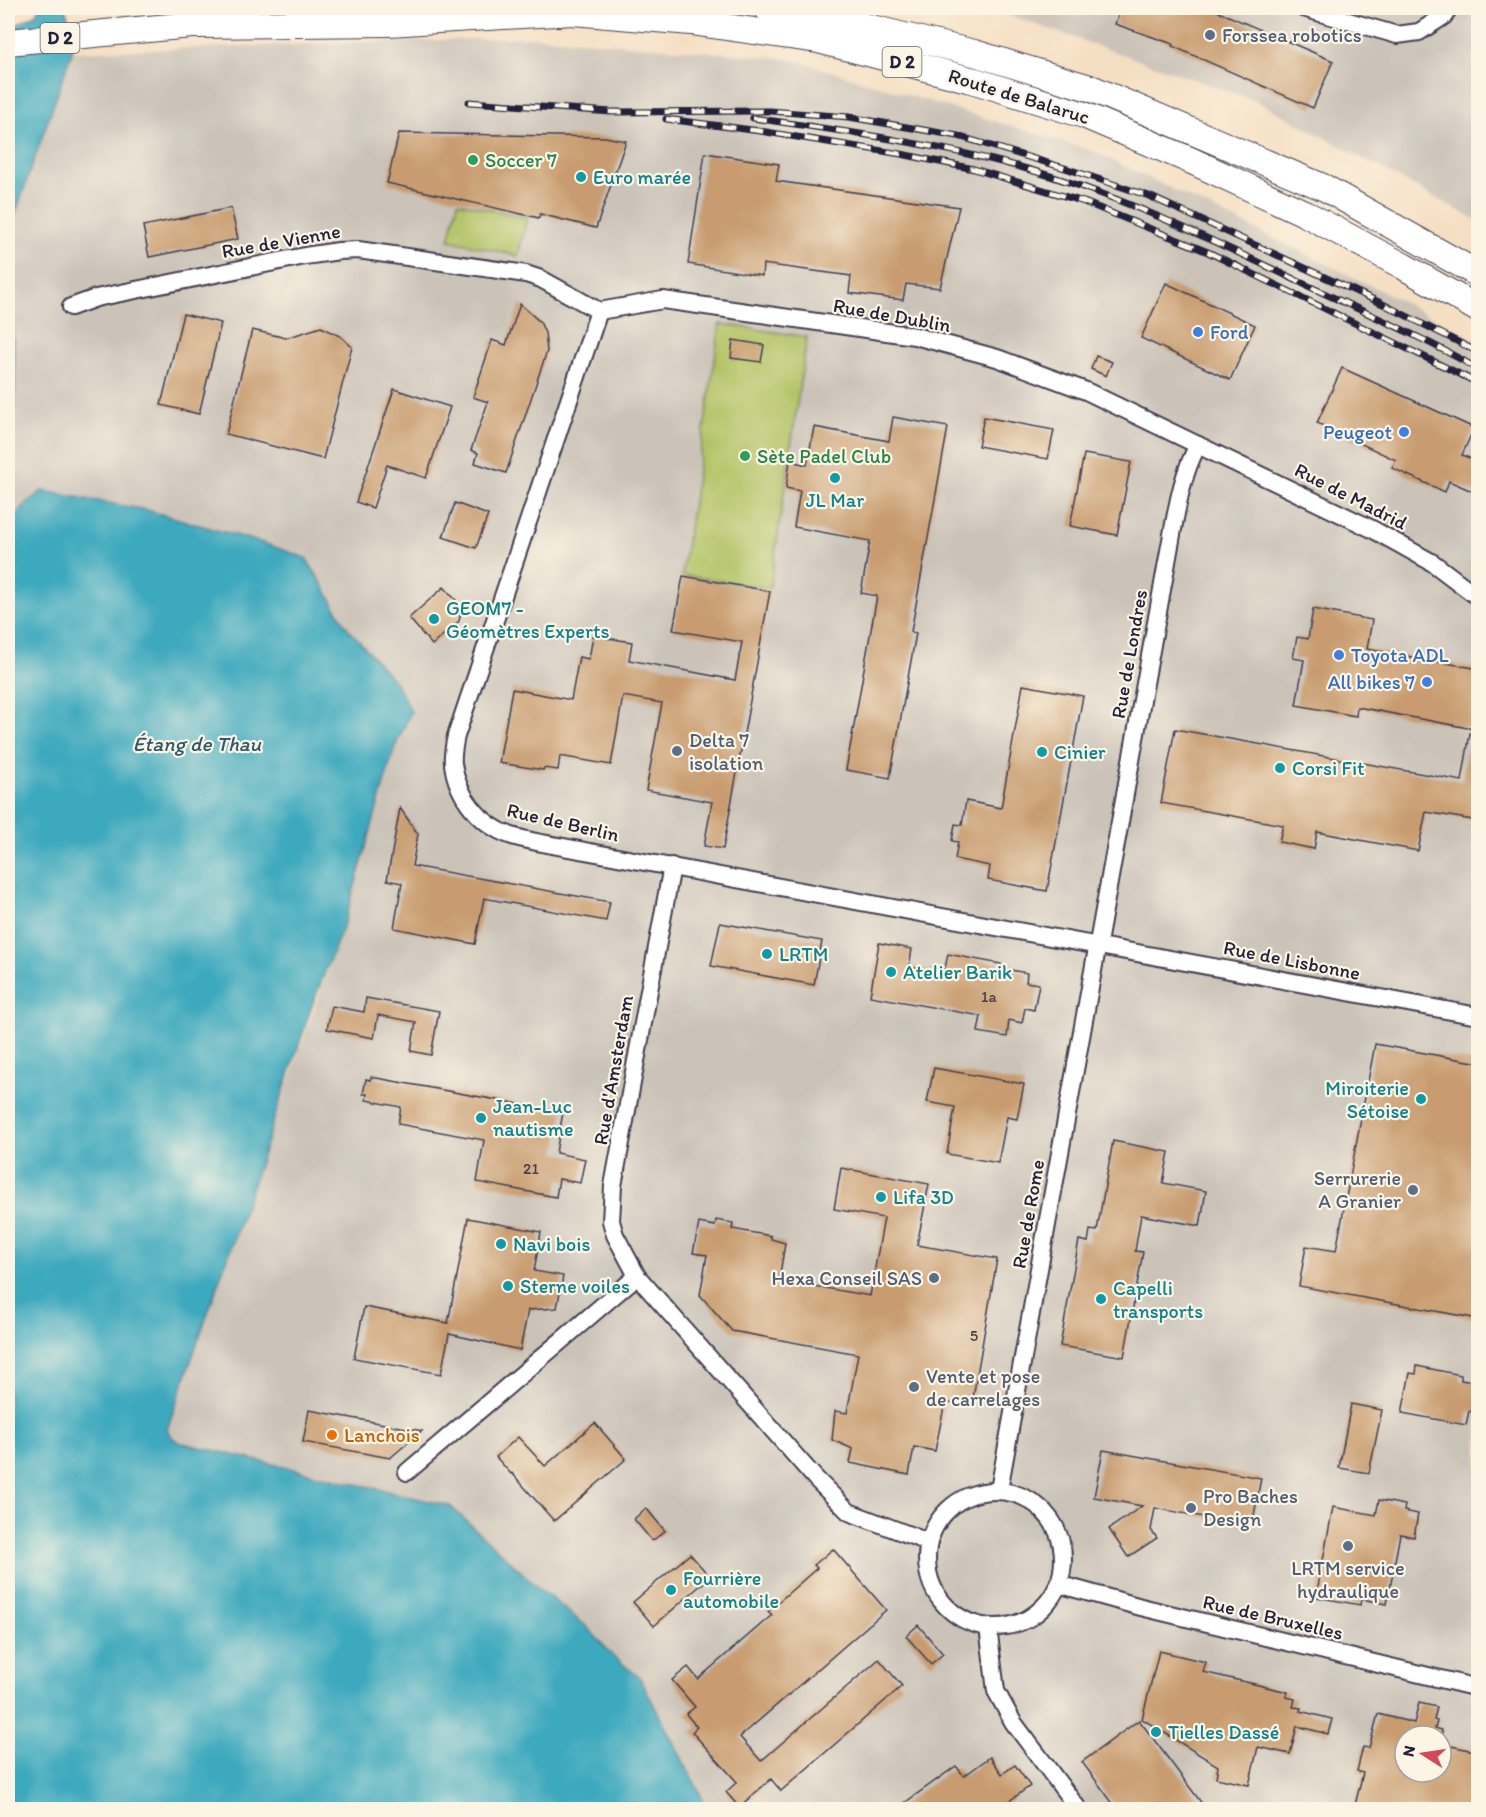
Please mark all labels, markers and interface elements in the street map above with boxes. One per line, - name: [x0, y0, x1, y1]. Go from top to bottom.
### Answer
- road number: D 2: [40, 23, 80, 53]
- place label: Forssea robotics: [1222, 23, 1362, 47]
- marker: Forssea robotics: [1203, 28, 1217, 42]
- road number: D 2: [882, 47, 922, 77]
- street label: Route de Balaruc: [945, 63, 1093, 129]
- place label: Soccer 7: [485, 148, 557, 172]
- marker: Soccer 7: [466, 153, 480, 167]
- place label: Euro marée: [593, 165, 691, 189]
- marker: Euro marée: [574, 170, 588, 184]
- street label: Rue de Vienne: [220, 219, 342, 263]
- street label: Rue de Dublin: [831, 293, 953, 337]
- place label: Ford: [1210, 320, 1249, 344]
- marker: Ford: [1191, 325, 1205, 339]
- place label: Peugeot: [1323, 420, 1393, 444]
- marker: Peugeot: [1397, 425, 1411, 439]
- place label: Sète Padel Club: [757, 444, 891, 468]
- marker: Sète Padel Club: [738, 449, 752, 463]
- street label: Rue de Madrid: [1291, 457, 1411, 535]
- marker: JL Mar: [828, 471, 842, 485]
- place label: JL Mar: [806, 488, 864, 512]
- street label: Rue de Londres: [1106, 588, 1152, 720]
- place label: GEOM7 - Géomètres Experts: [446, 596, 609, 643]
- marker: GEOM7 - Géomètres Experts: [427, 612, 441, 626]
- place label: Toyota ADL: [1351, 643, 1449, 667]
- marker: Toyota ADL: [1332, 648, 1346, 662]
- place label: All bikes 7: [1328, 670, 1415, 694]
- marker: All bikes 7: [1420, 675, 1434, 689]
- place label: Delta 7 isolation: [689, 728, 763, 775]
- water label: Étang de Thau: [133, 731, 262, 756]
- place label: Cinier: [1054, 740, 1106, 764]
- marker: Delta 7 isolation: [670, 744, 684, 758]
- marker: Cinier: [1035, 745, 1049, 759]
- place label: Corsi Fit: [1292, 756, 1365, 780]
- marker: Corsi Fit: [1273, 761, 1287, 775]
- street label: Rue de Berlin: [505, 797, 621, 847]
- street label: Rue de Lisbonne: [1222, 935, 1362, 985]
- place label: LRTM: [779, 942, 828, 966]
- marker: LRTM: [760, 947, 774, 961]
- place label: Atelier Barik: [903, 960, 1012, 984]
- marker: Atelier Barik: [884, 965, 898, 979]
- house number: 1a: [981, 987, 998, 1006]
- street label: Rue d'Amsterdam: [588, 993, 638, 1147]
- place label: Miroiterie Sétoise: [1325, 1076, 1409, 1123]
- marker: Miroiterie Sétoise: [1414, 1092, 1428, 1106]
- place label: Jean-Luc nautisme: [493, 1094, 574, 1141]
- marker: Jean-Luc nautisme: [474, 1111, 488, 1125]
- street label: Rue de Rome: [1007, 1158, 1049, 1270]
- house number: 21: [523, 1159, 539, 1178]
- place label: Serrurerie A Granier: [1314, 1166, 1401, 1213]
- marker: Serrurerie A Granier: [1406, 1183, 1420, 1197]
- place label: Lifa 3D: [893, 1185, 954, 1209]
- marker: Lifa 3D: [874, 1190, 888, 1204]
- place label: Navi bois: [513, 1232, 590, 1256]
- marker: Navi bois: [494, 1237, 508, 1251]
- place label: Hexa Conseil SAS: [772, 1266, 922, 1290]
- marker: Hexa Conseil SAS: [927, 1271, 941, 1285]
- place label: Sterne voiles: [520, 1274, 630, 1298]
- place label: Capelli transports: [1113, 1276, 1203, 1323]
- marker: Sterne voiles: [501, 1279, 515, 1293]
- marker: Capelli transports: [1094, 1292, 1108, 1306]
- house number: 5: [970, 1326, 978, 1345]
- place label: Vente et pose de carrelages: [926, 1364, 1040, 1411]
- marker: Vente et pose de carrelages: [907, 1380, 921, 1394]
- place label: Lanchois: [344, 1423, 420, 1447]
- marker: Lanchois: [325, 1428, 339, 1442]
- place label: Pro Baches Design: [1203, 1484, 1298, 1531]
- marker: Pro Baches Design: [1184, 1501, 1198, 1515]
- marker: LRTM service hydraulique: [1341, 1539, 1355, 1553]
- place label: LRTM service hydraulique: [1291, 1556, 1405, 1603]
- place label: Fourrière automobile: [683, 1566, 779, 1613]
- marker: Fourrière automobile: [664, 1583, 678, 1597]
- street label: Rue de Bruxelles: [1201, 1589, 1345, 1645]
- place label: Tielles Dassé: [1168, 1720, 1279, 1744]
- north arrow: [1393, 1724, 1453, 1784]
- marker: Tielles Dassé: [1149, 1725, 1163, 1739]
- text: N: [1398, 1744, 1419, 1758]

